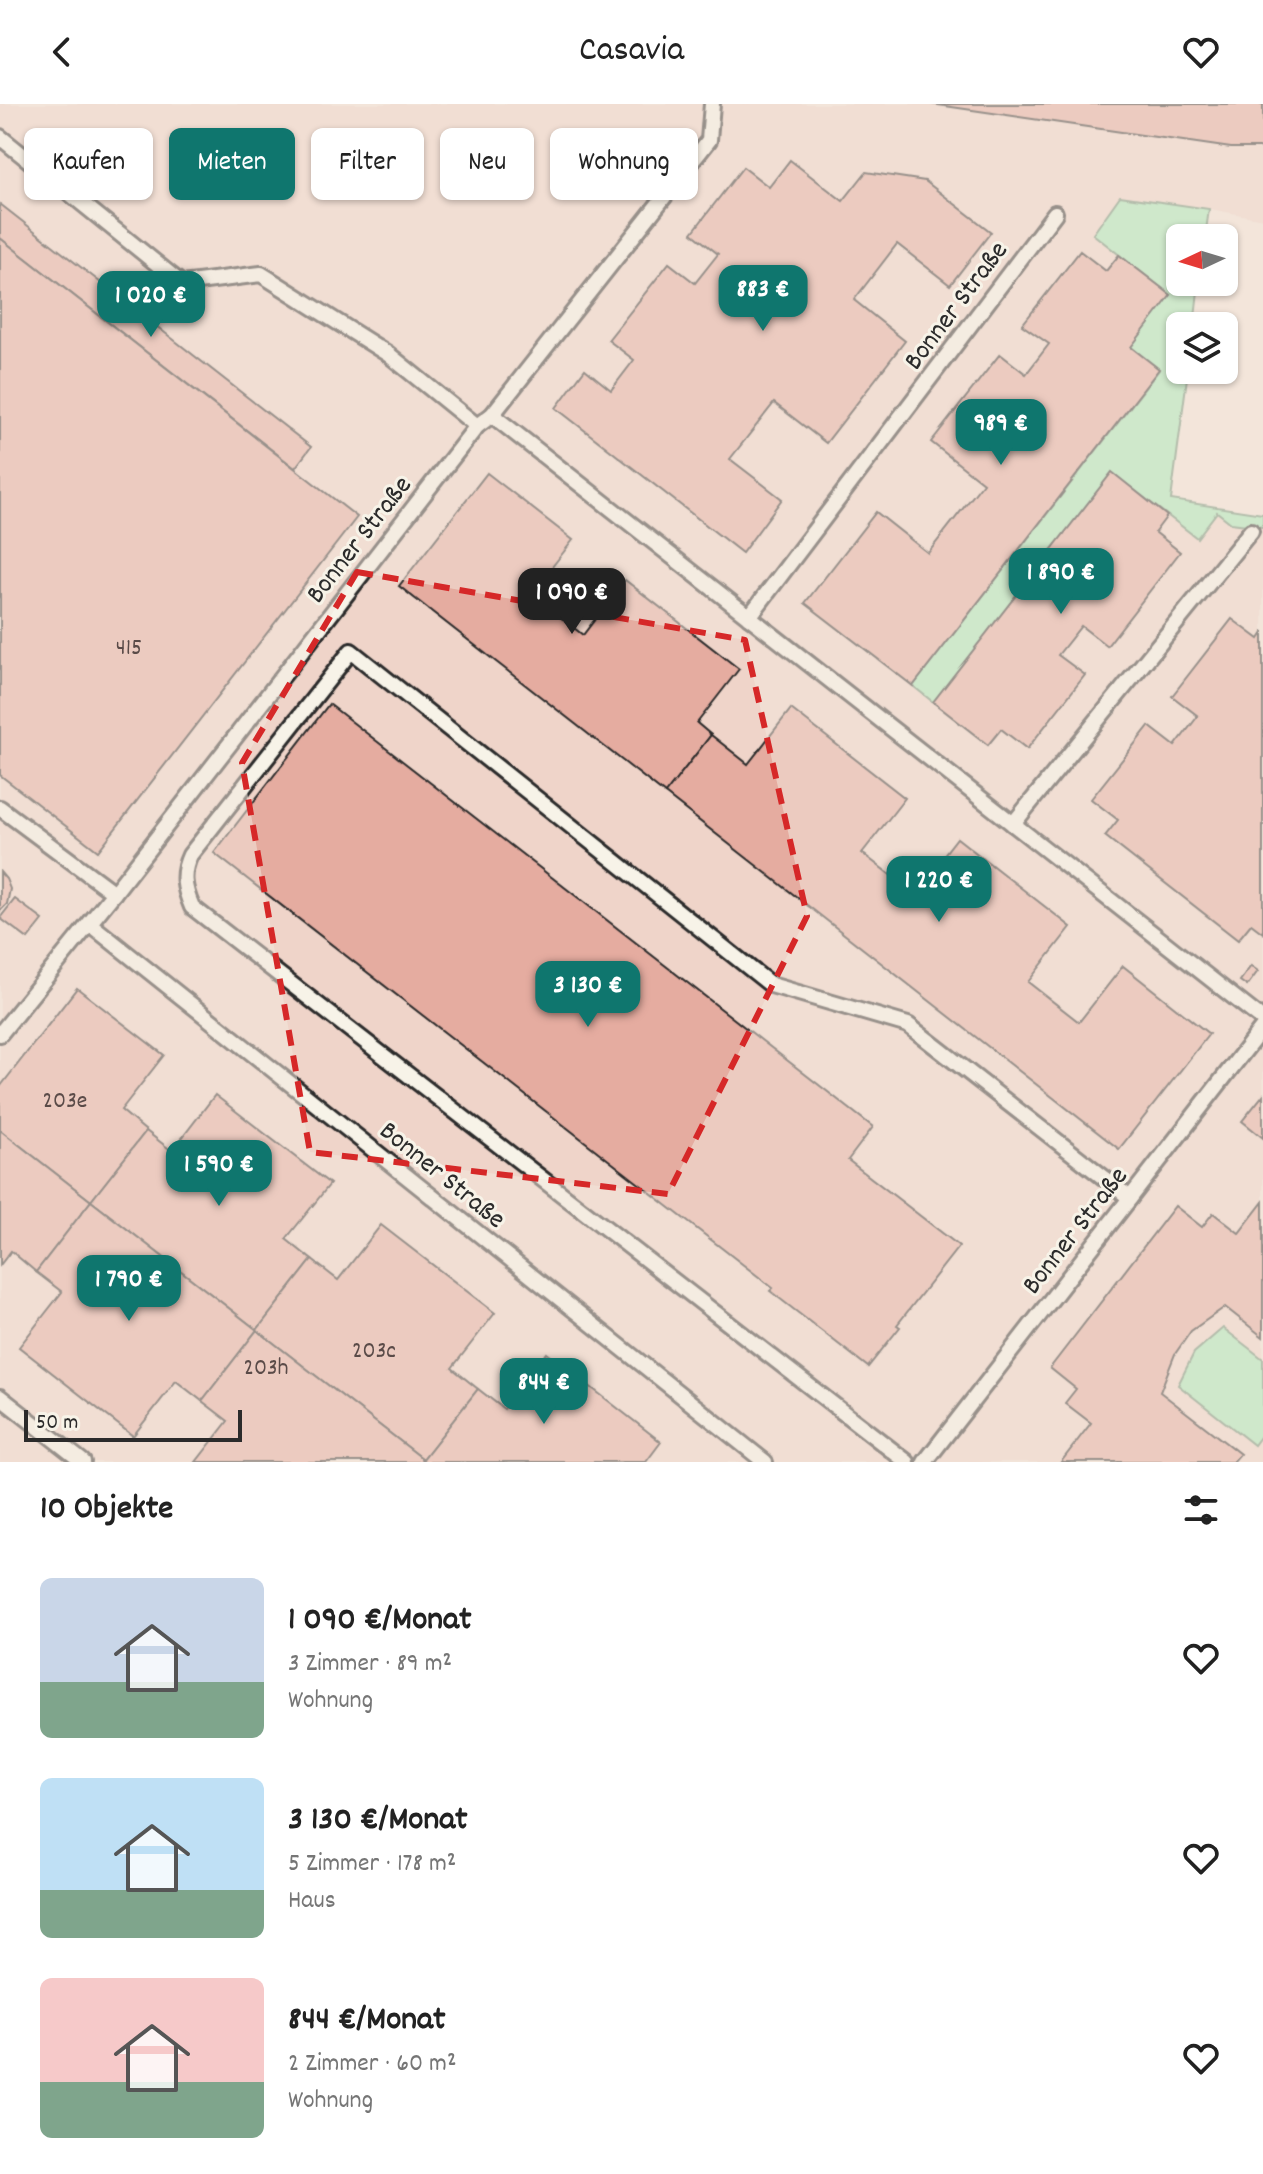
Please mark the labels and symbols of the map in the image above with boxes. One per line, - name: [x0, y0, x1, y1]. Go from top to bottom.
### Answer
- north arrow: [1166, 224, 1238, 296]
- street label: Bonner Straße: [896, 234, 1020, 380]
- pin: 883 €: [707, 265, 819, 333]
- pin: 1 020 €: [77, 271, 225, 339]
- pin: 989 €: [945, 399, 1057, 467]
- street label: Bonner Straße: [298, 469, 424, 613]
- pin: 1 890 €: [987, 548, 1135, 616]
- pin: 1 090 €: [498, 568, 646, 636]
- house number: 415: [116, 632, 142, 666]
- pin: 1 220 €: [865, 856, 1013, 924]
- pin: 3 130 €: [514, 961, 662, 1029]
- house number: 203e: [43, 1085, 87, 1119]
- street label: Bonner Straße: [369, 1113, 513, 1240]
- pin: 1 590 €: [145, 1140, 293, 1208]
- street label: Bonner Straße: [1014, 1160, 1140, 1304]
- pin: 1 790 €: [55, 1255, 203, 1323]
- house number: 203c: [352, 1335, 396, 1369]
- house number: 203h: [243, 1352, 289, 1386]
- pin: 844 €: [488, 1358, 600, 1426]
- scale bar: [24, 1406, 242, 1442]

